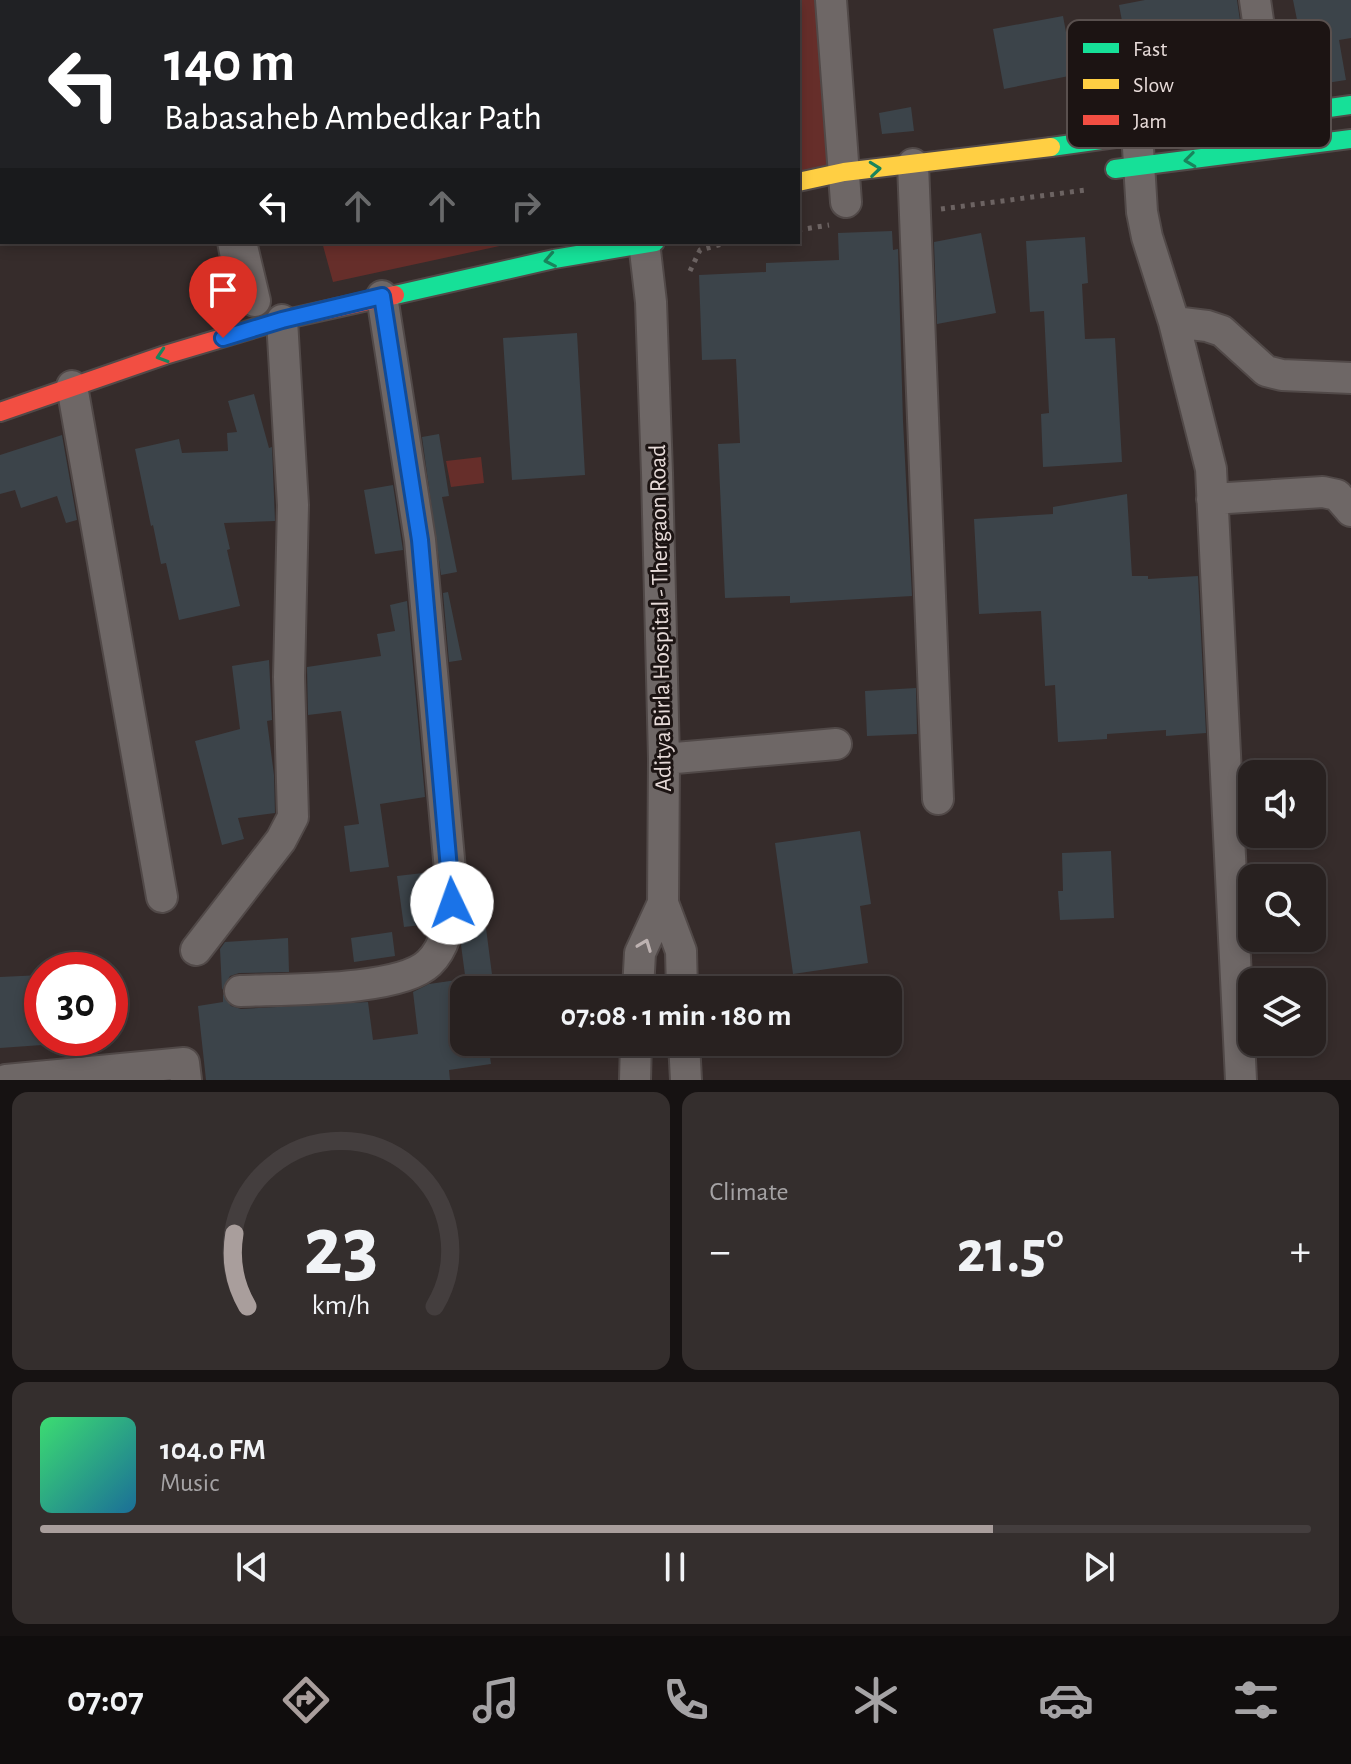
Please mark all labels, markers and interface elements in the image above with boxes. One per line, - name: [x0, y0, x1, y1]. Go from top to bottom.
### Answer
- legend: [1067, 20, 1331, 148]
- icon: left: [32, 32, 136, 136]
- text: 140 m: [164, 35, 295, 91]
- text: Fast: [1133, 38, 1167, 60]
- text: Slow: [1133, 74, 1174, 96]
- text: Babasaheb Ambedkar Path: [164, 100, 542, 136]
- text: Jam: [1133, 110, 1167, 132]
- one-way arrow: [1184, 151, 1197, 168]
- one-way arrow: [869, 160, 882, 177]
- icon: left: [252, 184, 296, 228]
- icon: ahead: [336, 184, 380, 228]
- icon: ahead: [420, 184, 464, 228]
- icon: right: [504, 184, 548, 228]
- one-way arrow: [544, 250, 557, 267]
- pin: [189, 256, 257, 338]
- icon: arrive: [201, 268, 245, 312]
- one-way arrow: [156, 347, 170, 363]
- street label: Aditya Birla Hospital - Thergaon Road: [646, 444, 676, 792]
- map controls: [1238, 760, 1326, 1056]
- button: sound: [1238, 760, 1326, 848]
- position arrow: [410, 861, 494, 945]
- button: search: [1238, 864, 1326, 952]
- one-way arrow: [635, 939, 652, 953]
- speed limit sign: 30: [24, 952, 128, 1056]
- button: layers: [1238, 968, 1326, 1056]
- text: 07:08 · 1 min · 180 m: [561, 1001, 791, 1031]
- text: Climate: [710, 1179, 788, 1205]
- text: 23: [303, 1206, 378, 1290]
- text: 21.5°: [957, 1223, 1064, 1283]
- text: −: [710, 1230, 731, 1274]
- text: +: [1290, 1230, 1311, 1274]
- text: km/h: [311, 1291, 370, 1320]
- text: 104.0 FM: [160, 1435, 266, 1465]
- text: Music: [160, 1470, 219, 1496]
- icon: previous: [230, 1545, 274, 1589]
- icon: pause: [653, 1545, 697, 1589]
- icon: next: [1077, 1545, 1121, 1589]
- icon: directions: [278, 1672, 334, 1728]
- icon: music: [468, 1672, 524, 1728]
- icon: phone: [658, 1672, 714, 1728]
- icon: climate: [848, 1672, 904, 1728]
- icon: car: [1038, 1672, 1094, 1728]
- icon: filters: [1228, 1672, 1284, 1728]
- text: 07:07: [67, 1682, 144, 1718]

